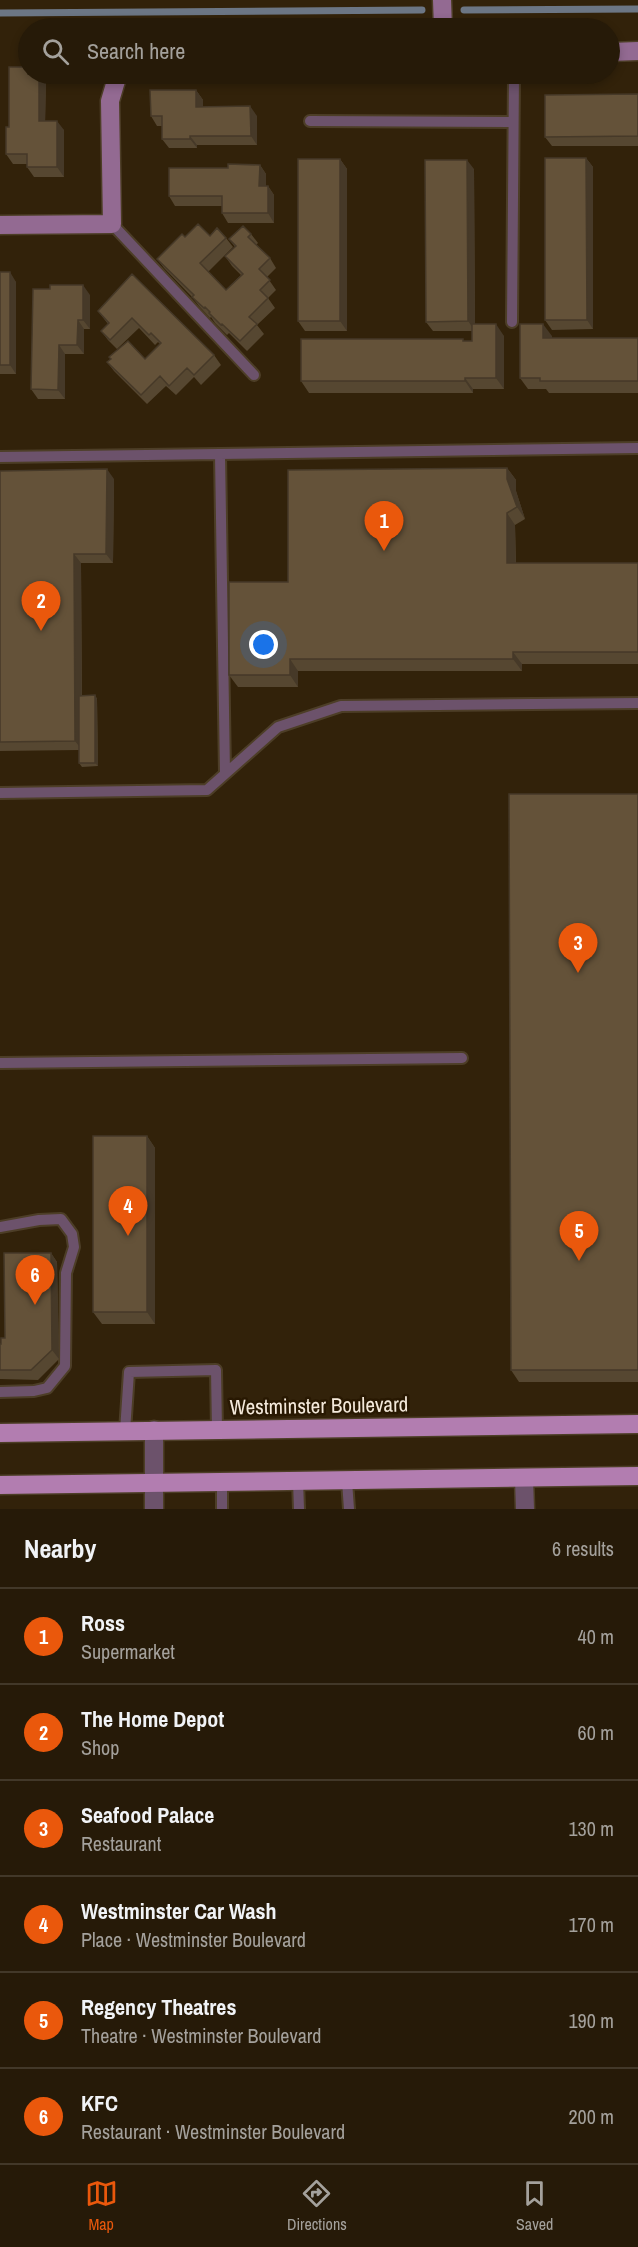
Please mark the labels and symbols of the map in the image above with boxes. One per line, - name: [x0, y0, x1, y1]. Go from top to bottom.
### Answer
- pin: 1: [364, 502, 404, 551]
- pin: 2: [22, 582, 60, 631]
- your location: [249, 630, 278, 659]
- pin: 3: [558, 924, 598, 973]
- pin: 4: [108, 1186, 148, 1236]
- pin: 5: [560, 1212, 598, 1261]
- pin: 6: [15, 1256, 54, 1305]
- street label: Westminster Boulevard: [229, 1389, 409, 1422]

